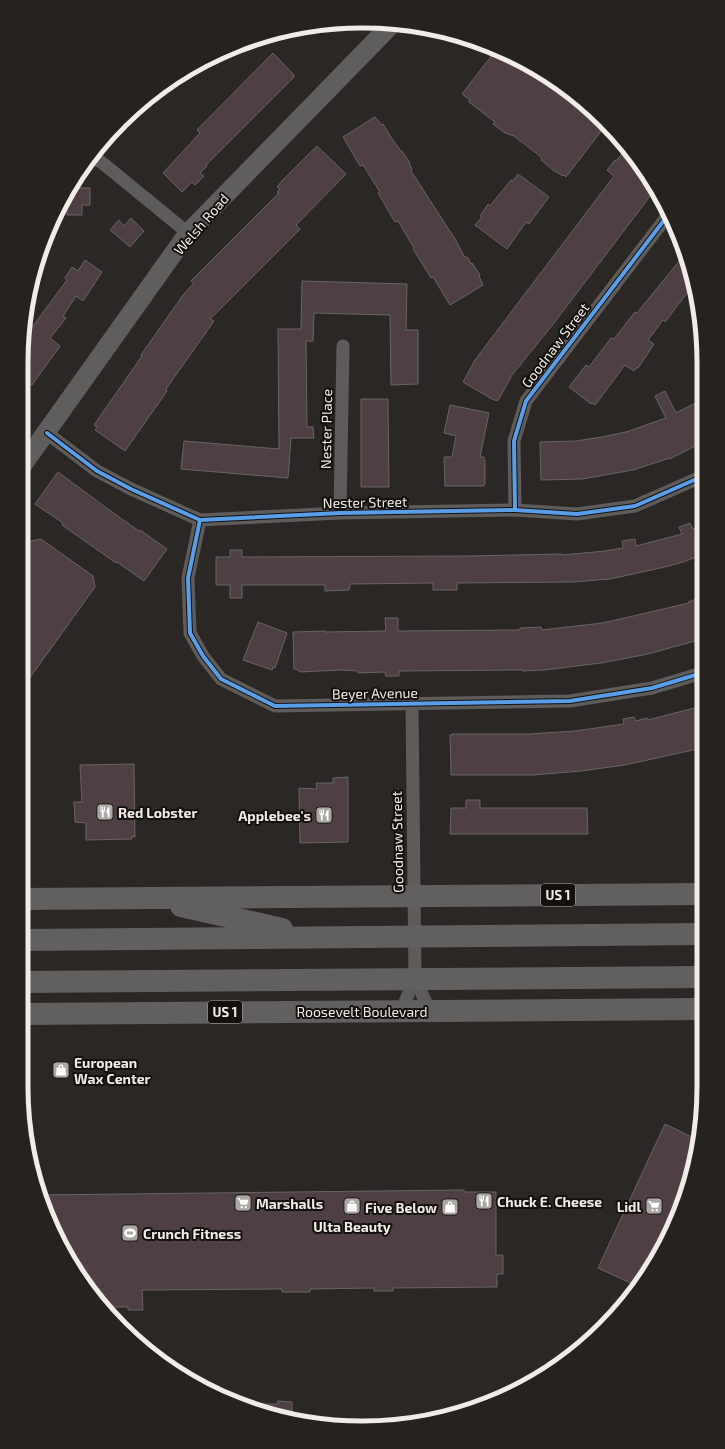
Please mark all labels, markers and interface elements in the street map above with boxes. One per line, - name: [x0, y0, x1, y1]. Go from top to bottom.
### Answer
- street label: Welsh Road: [170, 190, 232, 258]
- street label: Goodnaw Street: [518, 299, 592, 391]
- street label: Nester Place: [317, 389, 335, 469]
- street label: Nester Street: [323, 493, 407, 511]
- street label: Beyer Avenue: [332, 684, 418, 702]
- street label: Goodnaw Street: [388, 791, 406, 893]
- restaurant icon: Red Lobster: [95, 802, 115, 822]
- place label: Red Lobster: [118, 804, 197, 821]
- restaurant icon: Applebee's: [314, 805, 334, 825]
- place label: Applebee's: [238, 807, 311, 824]
- road number: US 1: [541, 884, 575, 906]
- road number: US 1: [208, 1001, 242, 1023]
- street label: Roosevelt Boulevard: [296, 1003, 428, 1020]
- place label: European Wax Center: [74, 1054, 151, 1087]
- shop icon: European Wax Center: [51, 1060, 71, 1080]
- restaurant icon: Chuck E. Cheese: [474, 1191, 494, 1211]
- supermarket icon: Marshalls: [233, 1193, 253, 1213]
- place label: Chuck E. Cheese: [497, 1193, 602, 1210]
- place label: Marshalls: [256, 1195, 323, 1212]
- shop icon: Ulta Beauty: [342, 1196, 362, 1216]
- supermarket icon: Lidl: [644, 1196, 664, 1216]
- shop icon: Five Below: [440, 1197, 460, 1217]
- place label: Lidl: [617, 1198, 641, 1215]
- place label: Five Below: [365, 1199, 437, 1216]
- place label: Ulta Beauty: [313, 1218, 391, 1235]
- sports icon: Crunch Fitness: [120, 1223, 140, 1243]
- place label: Crunch Fitness: [143, 1225, 241, 1242]

